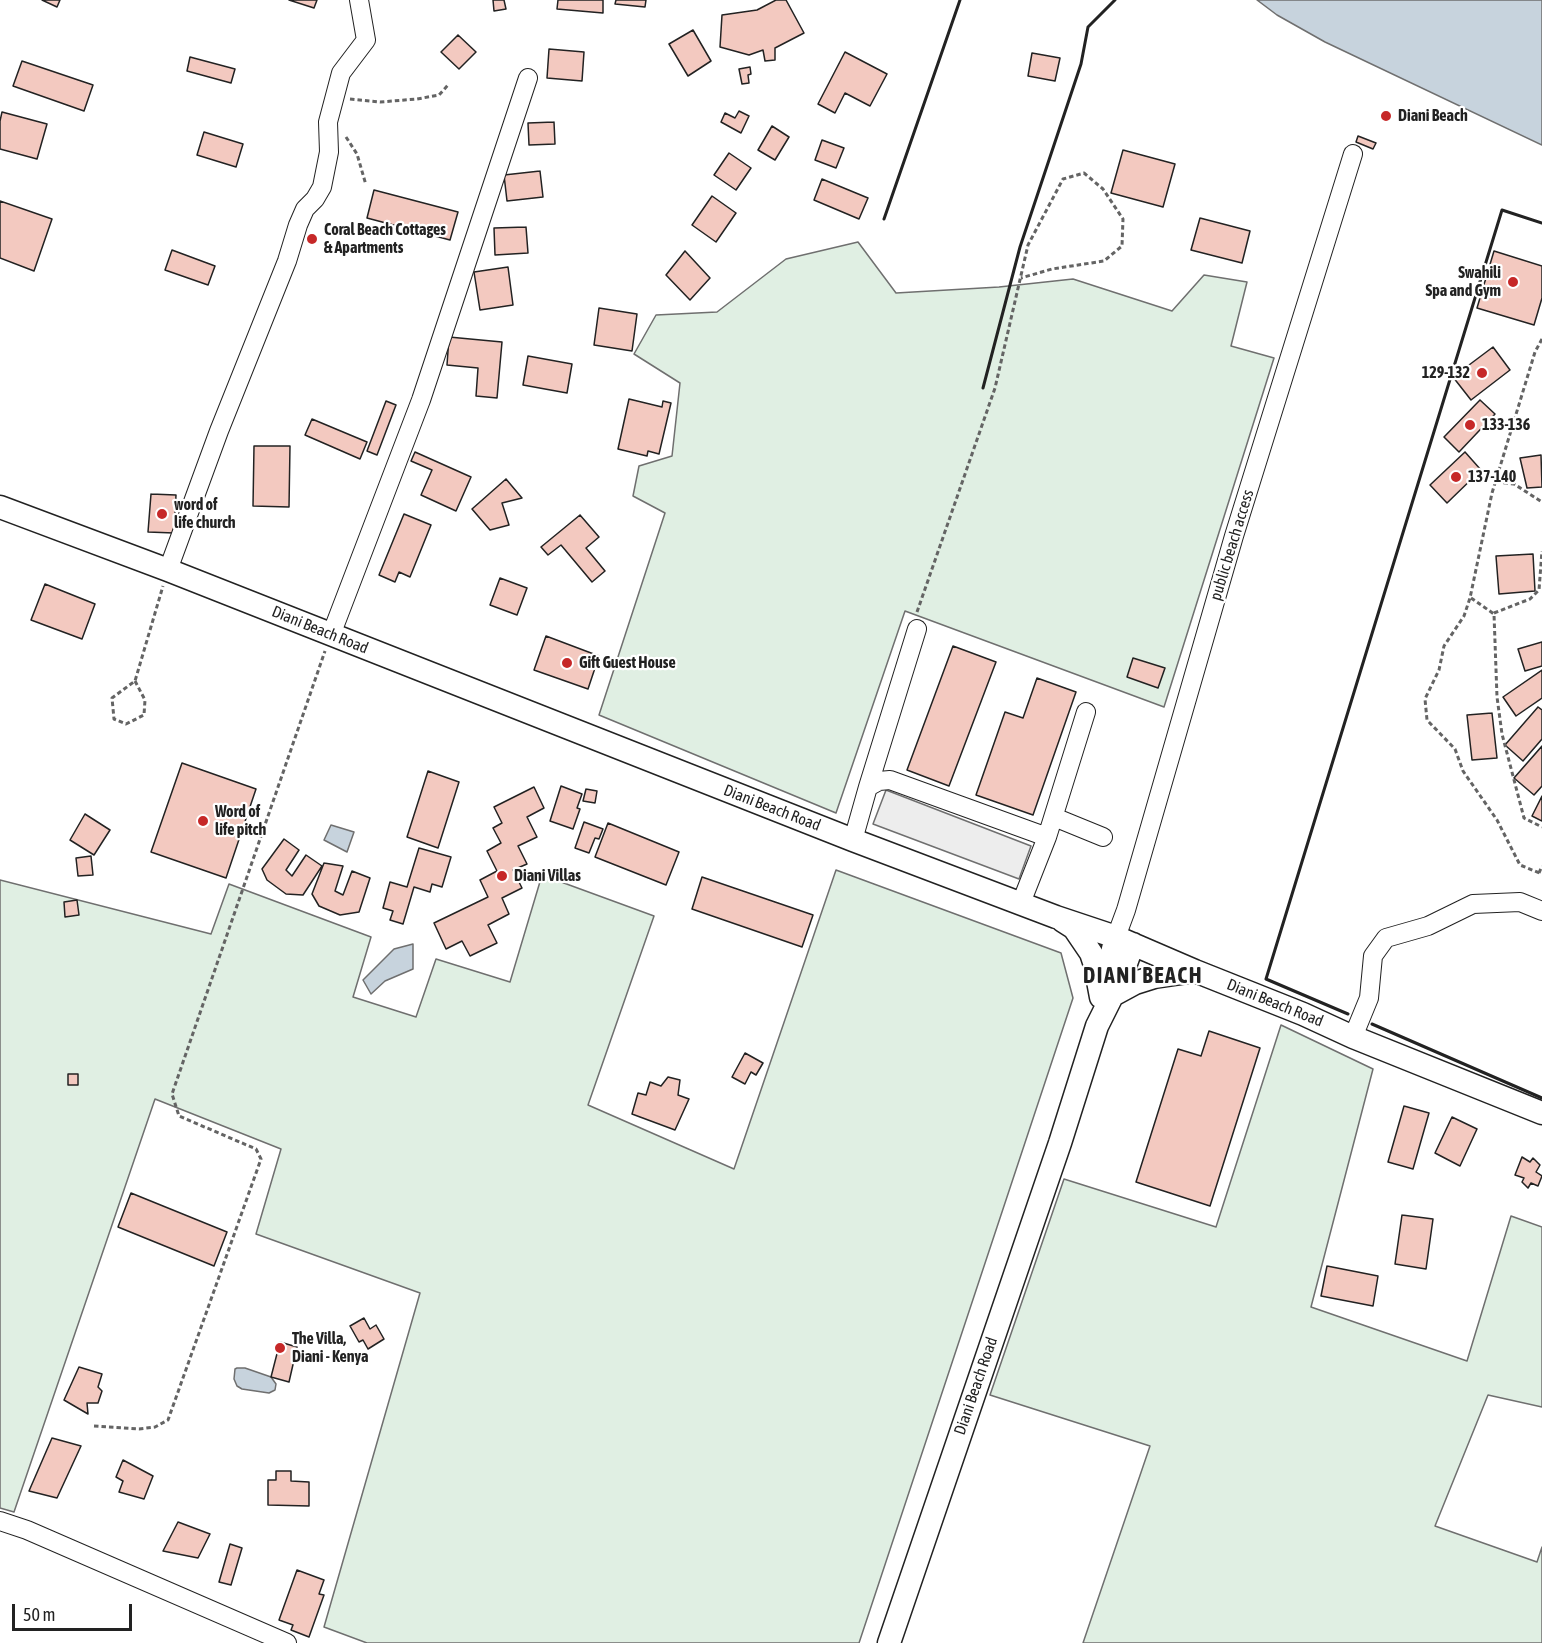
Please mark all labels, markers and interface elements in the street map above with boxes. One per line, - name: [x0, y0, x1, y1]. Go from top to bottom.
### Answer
- place label: Diani Beach: [1398, 106, 1468, 126]
- marker: Diani Beach: [1379, 109, 1393, 123]
- place label: Coral Beach Cottages & Apartments: [324, 220, 446, 258]
- marker: Coral Beach Cottages & Apartments: [305, 232, 319, 246]
- place label: Swahili Spa and Gym: [1425, 263, 1501, 301]
- marker: Swahili Spa and Gym: [1506, 275, 1520, 289]
- place label: 129-132: [1422, 363, 1470, 383]
- marker: 129-132: [1475, 366, 1489, 380]
- place label: 133-136: [1482, 415, 1530, 435]
- marker: 133-136: [1463, 418, 1477, 432]
- place label: 137-140: [1468, 467, 1516, 487]
- marker: 137-140: [1449, 470, 1463, 484]
- street label: public beach access: [1206, 487, 1258, 603]
- place label: word of life church: [174, 495, 236, 533]
- marker: word of life church: [155, 507, 169, 521]
- street label: Diani Beach Road: [269, 602, 371, 658]
- place label: Gift Guest House: [579, 653, 676, 673]
- marker: Gift Guest House: [560, 656, 574, 670]
- street label: Diani Beach Road: [721, 781, 823, 835]
- place label: Word of life pitch: [215, 802, 266, 840]
- marker: Word of life pitch: [196, 814, 210, 828]
- place label: Diani Villas: [514, 866, 581, 886]
- marker: Diani Villas: [495, 869, 509, 883]
- district label: DIANI BEACH: [1083, 963, 1203, 989]
- street label: Diani Beach Road: [1224, 975, 1326, 1031]
- place label: The Villa, Diani - Kenya: [292, 1329, 368, 1367]
- street label: Diani Beach Road: [950, 1334, 1002, 1438]
- marker: The Villa, Diani - Kenya: [273, 1341, 287, 1355]
- scale bar: [15, 1592, 135, 1630]
- text: 50 m: [23, 1604, 55, 1625]

